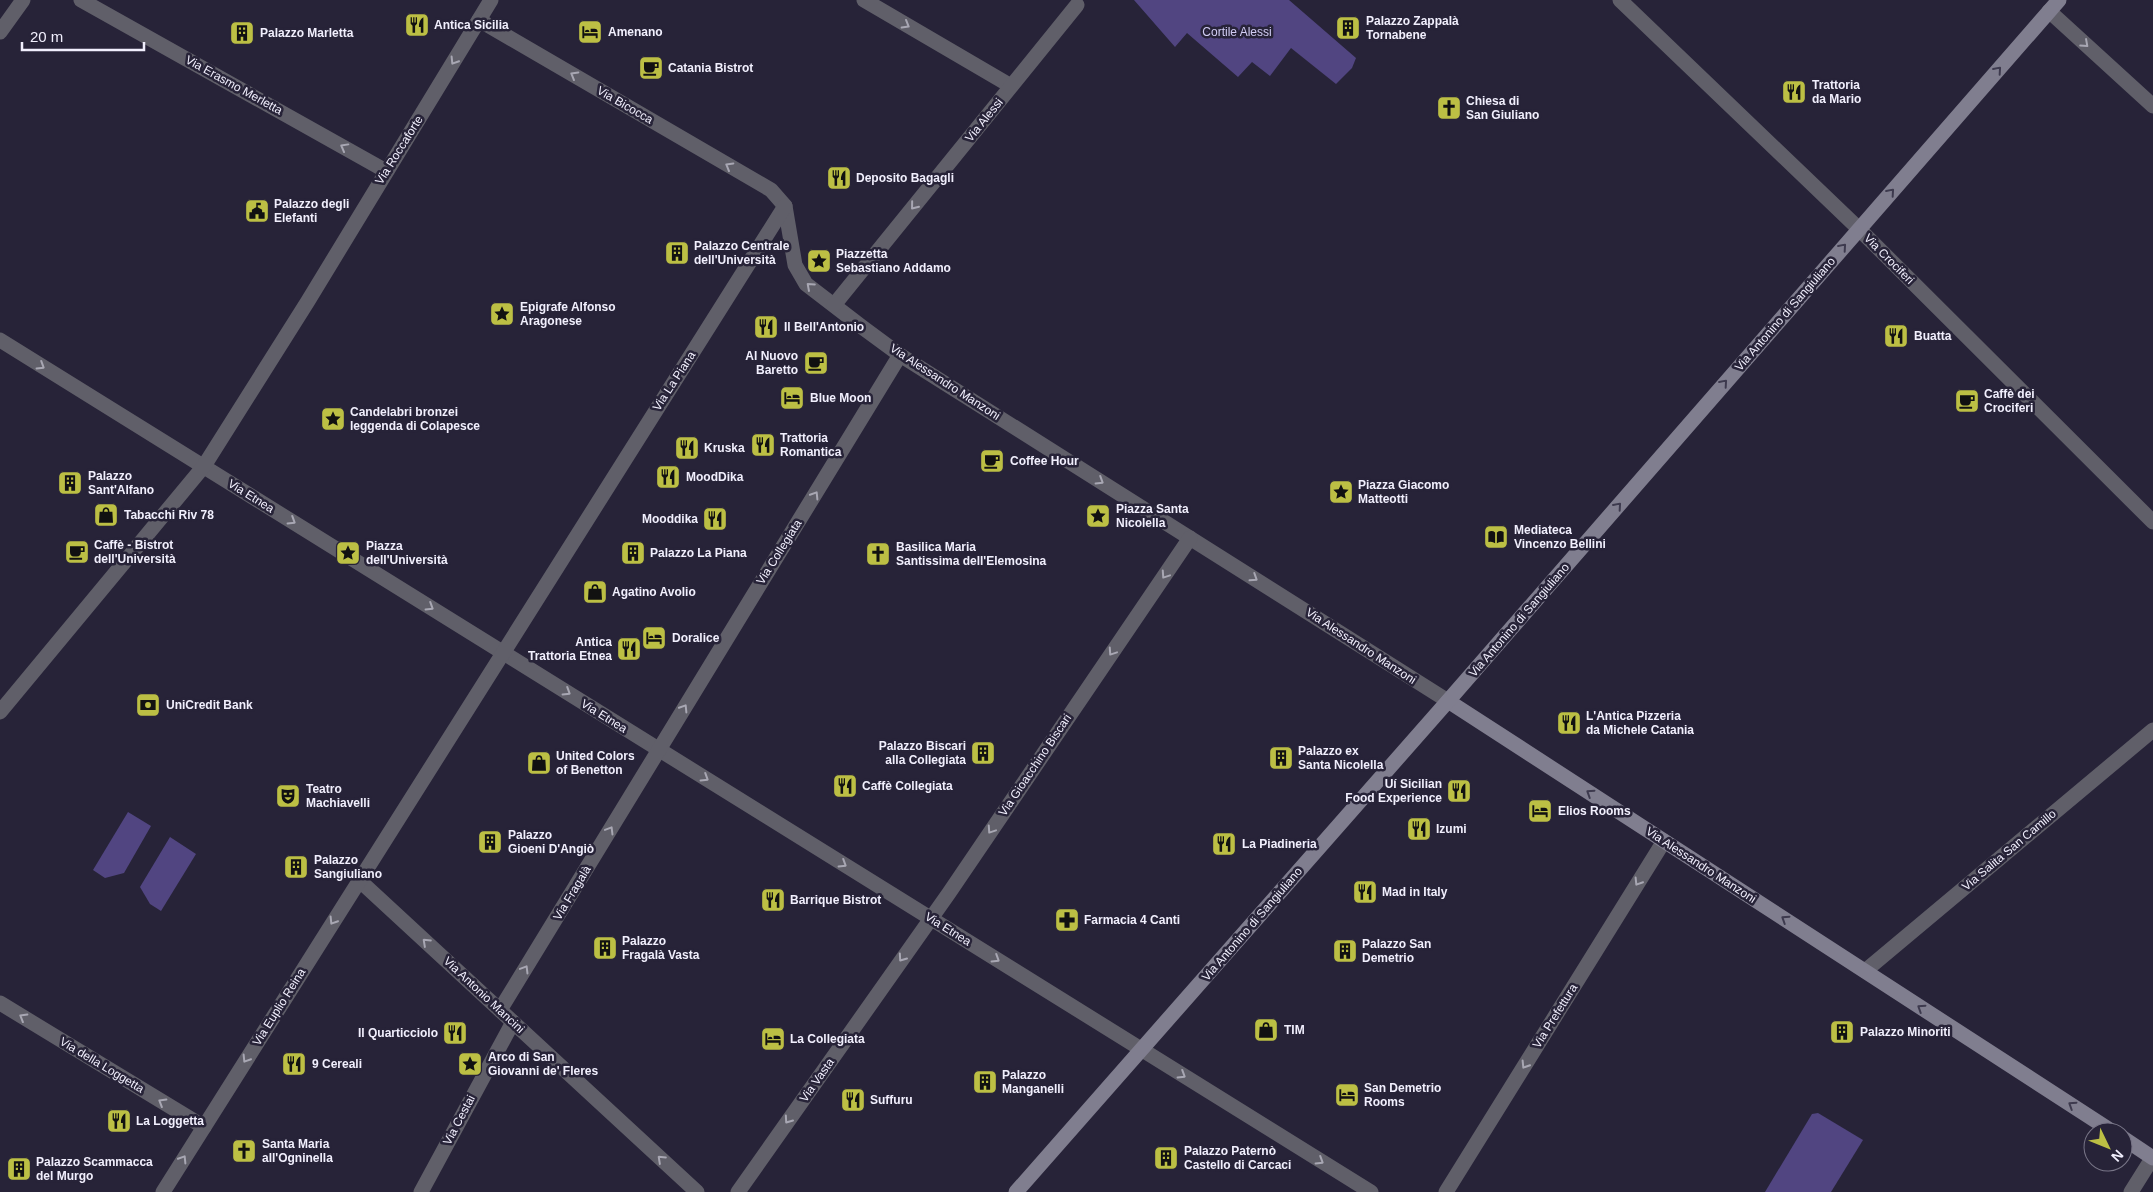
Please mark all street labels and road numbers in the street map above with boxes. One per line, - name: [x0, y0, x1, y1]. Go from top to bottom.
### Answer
- street label: Via Erasmo Merletta: [183, 53, 285, 118]
- street label: Via Bicocca: [594, 83, 656, 127]
- street label: Via Alessi: [962, 95, 1006, 145]
- street label: Via Roccaforte: [372, 113, 426, 187]
- street label: Via Crociferi: [1861, 231, 1917, 287]
- street label: Via Antonino di Sangiuliano: [1732, 254, 1838, 374]
- street label: Via Alessandro Manzoni: [887, 341, 1003, 423]
- street label: Via La Piana: [650, 348, 699, 413]
- street label: Via Etnea: [225, 476, 277, 516]
- street label: Via Collegiata: [754, 517, 805, 587]
- street label: Via Antonino di Sangiuliano: [1466, 560, 1572, 680]
- street label: Via Alessandro Manzoni: [1303, 605, 1419, 687]
- street label: Via Etnea: [578, 696, 630, 736]
- street label: Via Gioacchino Biscari: [996, 711, 1074, 819]
- street label: Via Salita San Camillo: [1959, 806, 2059, 893]
- street label: Via Alessandro Manzoni: [1643, 824, 1759, 906]
- street label: Via Fragalà: [550, 863, 594, 923]
- street label: Via Antonino di Sangiuliano: [1199, 864, 1305, 984]
- street label: Via Etnea: [922, 909, 974, 949]
- street label: Via Antonio Mancini: [441, 954, 527, 1036]
- street label: Via Euplio Reina: [250, 965, 309, 1048]
- street label: Via Prefettura: [1530, 981, 1580, 1051]
- street label: Via della Loggetta: [57, 1034, 147, 1096]
- street label: Via Vasta: [797, 1055, 837, 1105]
- street label: Via Cestai: [440, 1093, 478, 1147]

